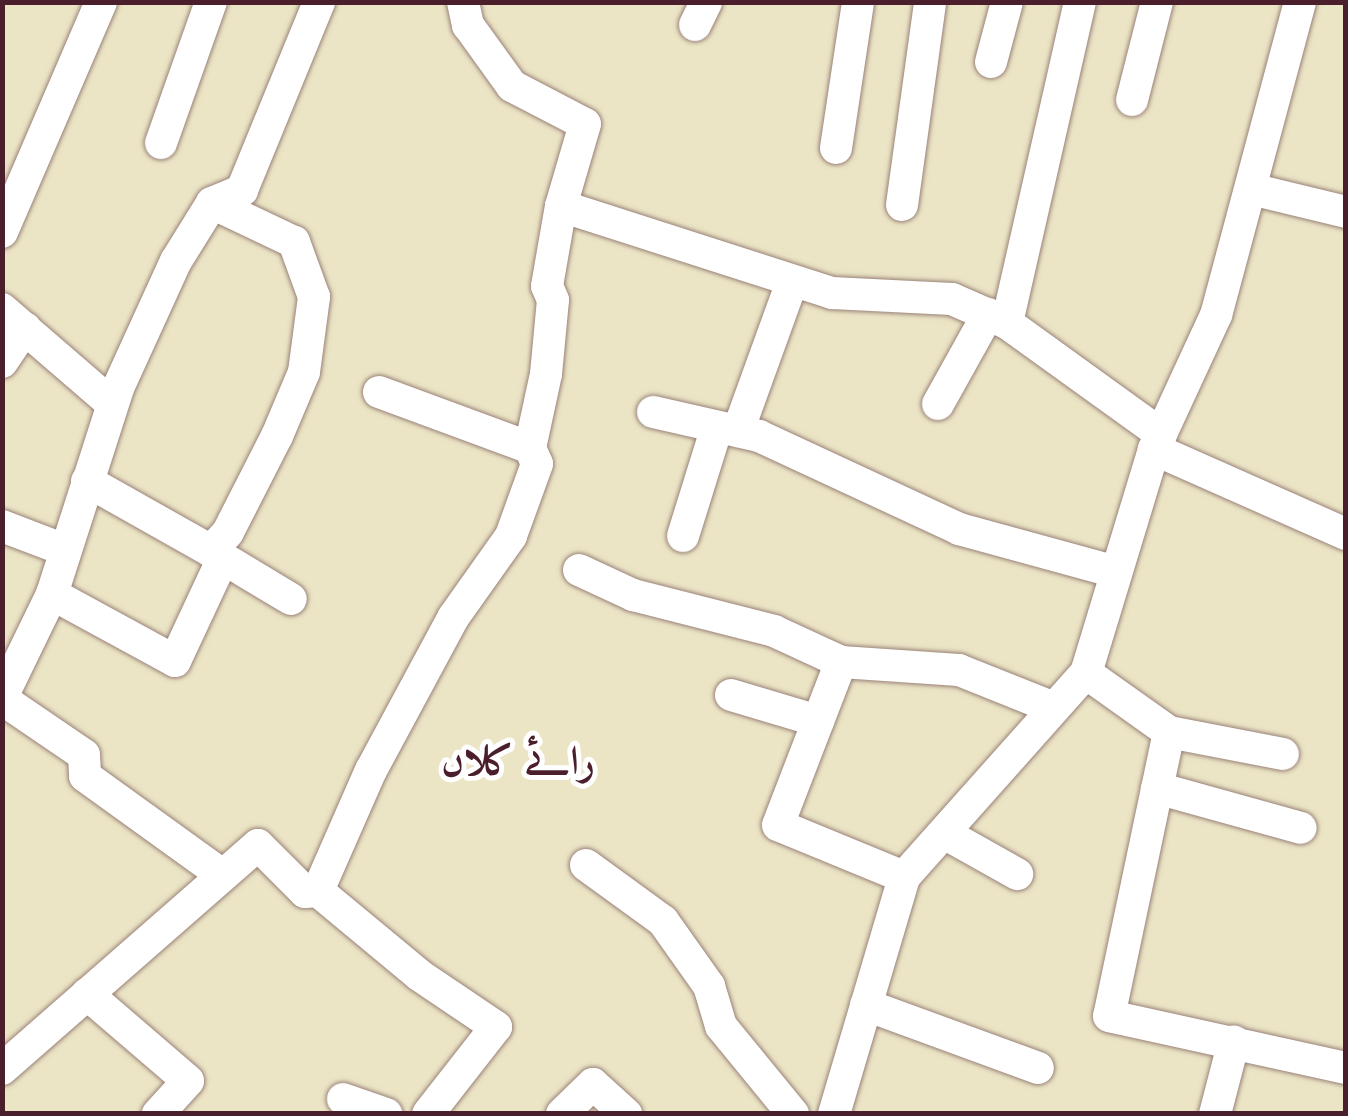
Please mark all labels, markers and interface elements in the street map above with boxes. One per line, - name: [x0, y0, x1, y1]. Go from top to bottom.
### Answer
- district label: رائے کلاں: [441, 736, 595, 784]

